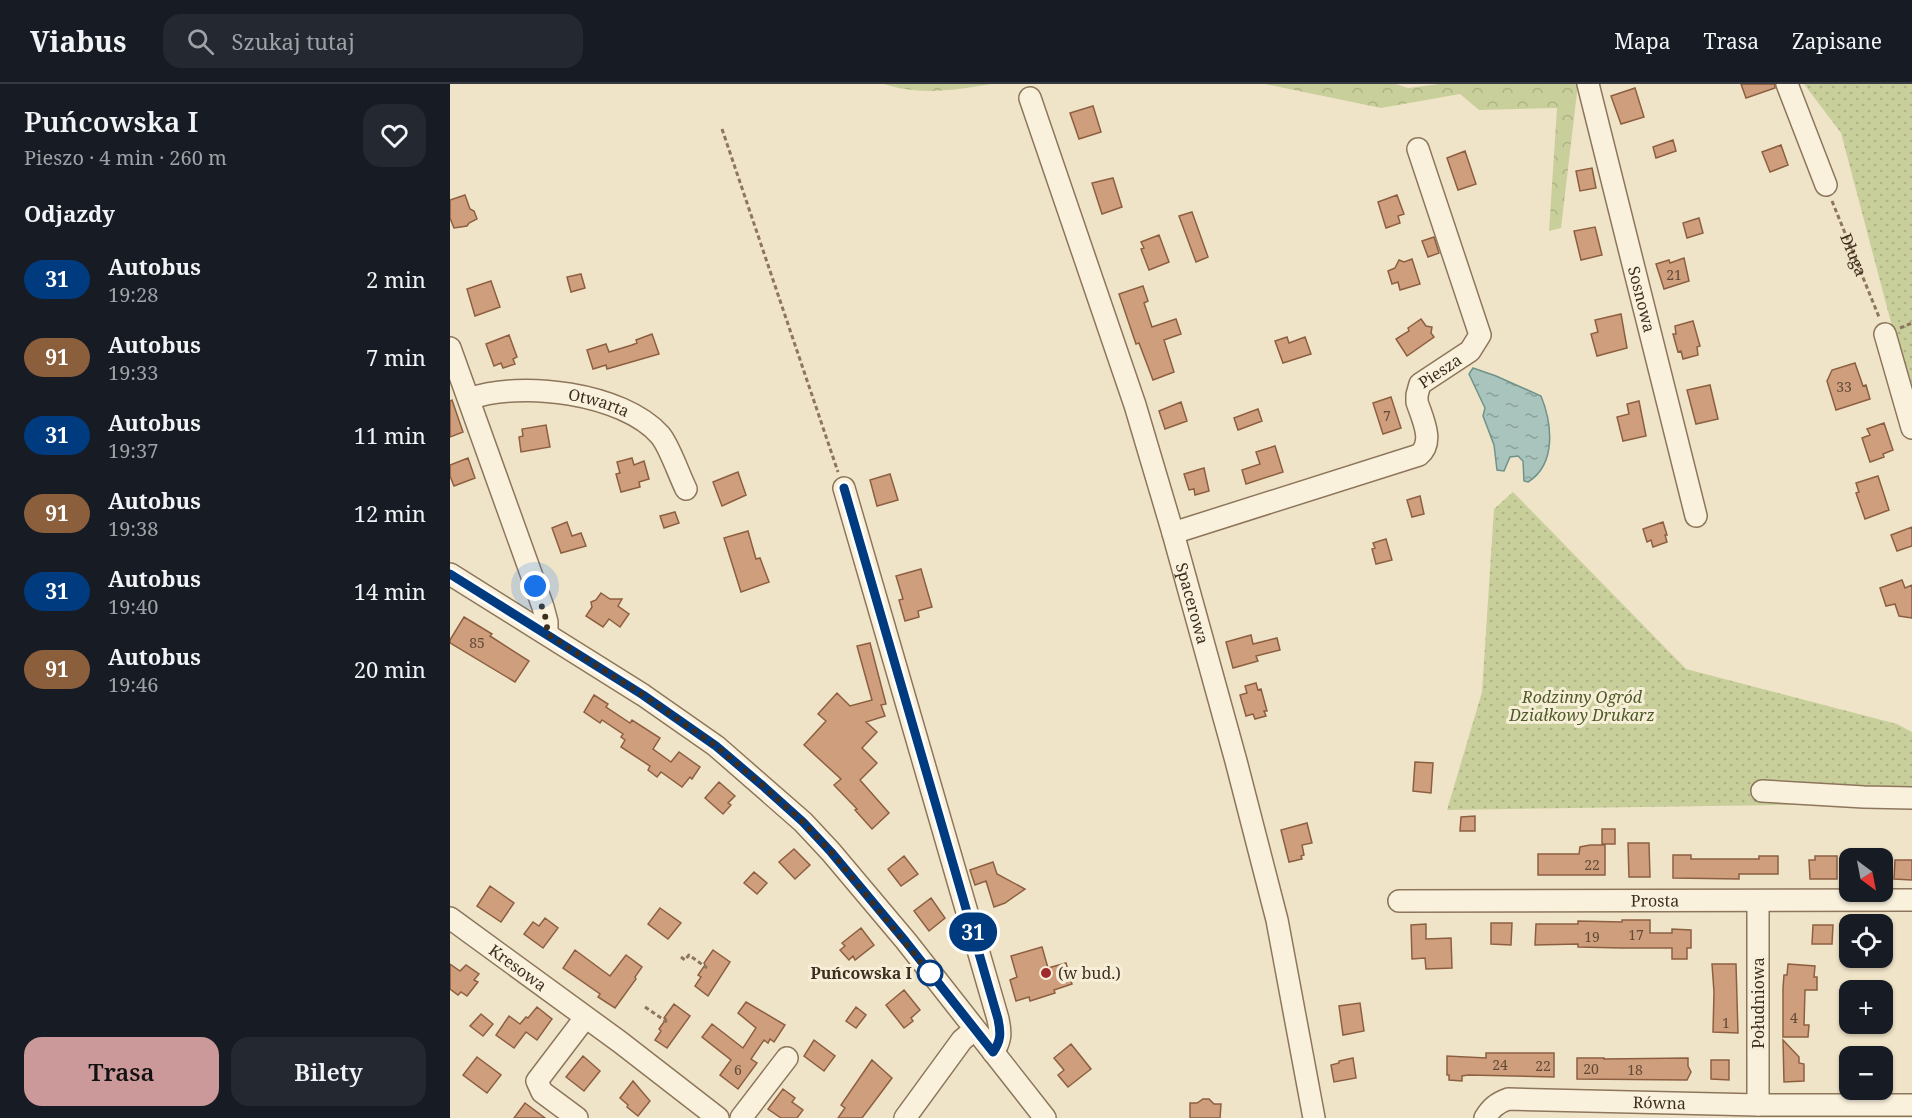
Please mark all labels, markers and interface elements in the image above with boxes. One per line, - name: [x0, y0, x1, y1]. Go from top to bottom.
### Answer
- search box: [163, 14, 583, 68]
- text: Viabus: [30, 22, 127, 60]
- icon: search: [184, 25, 217, 58]
- text: Szukaj tutaj: [232, 26, 355, 56]
- text: Mapa: [1614, 27, 1671, 55]
- text: Trasa: [1704, 27, 1759, 55]
- text: Zapisane: [1792, 27, 1882, 55]
- text: Puńcowska I: [24, 102, 198, 140]
- button: heart: [363, 104, 426, 167]
- text: Pieszo · 4 min · 260 m: [24, 144, 227, 171]
- text: Odjazdy: [24, 198, 115, 228]
- street label: Długa: [1835, 230, 1872, 280]
- text: Autobus: [108, 251, 201, 281]
- text: 2 min: [366, 264, 426, 294]
- street label: Sosnowa: [1623, 264, 1661, 335]
- text: 31: [45, 265, 69, 293]
- house number: 21: [1666, 265, 1682, 284]
- text: 19:28: [108, 281, 158, 308]
- text: Autobus: [108, 329, 201, 359]
- text: 7 min: [366, 342, 426, 372]
- text: 91: [45, 343, 69, 371]
- street label: Piesza: [1414, 349, 1466, 393]
- text: 19:33: [108, 359, 158, 386]
- house number: 33: [1836, 377, 1852, 396]
- street label: Otwarta: [567, 383, 633, 422]
- house number: 7: [1383, 406, 1391, 425]
- text: Autobus: [108, 407, 201, 437]
- text: 11 min: [354, 420, 426, 450]
- text: 31: [45, 421, 69, 449]
- text: 19:37: [108, 437, 158, 464]
- text: Autobus: [108, 485, 201, 515]
- text: 12 min: [354, 498, 426, 528]
- text: 91: [45, 499, 69, 527]
- text: 19:38: [108, 515, 158, 542]
- street label: Spacerowa: [1171, 560, 1214, 647]
- text: Autobus: [108, 563, 201, 593]
- your location: [520, 571, 550, 601]
- text: 14 min: [354, 576, 426, 606]
- text: 31: [45, 577, 69, 605]
- text: 19:40: [108, 593, 158, 620]
- house number: 85: [469, 633, 485, 652]
- text: Autobus: [108, 641, 201, 671]
- text: 20 min: [354, 654, 426, 684]
- text: 91: [45, 655, 69, 683]
- text: 19:46: [108, 671, 158, 698]
- park label: Rodzinny Ogród Działkowy Drukarz: [1508, 686, 1655, 726]
- north arrow: [1839, 848, 1893, 902]
- map controls: [1839, 848, 1893, 1100]
- house number: 22: [1584, 855, 1600, 874]
- street label: Prosta: [1631, 889, 1679, 912]
- line badge: 31: [946, 912, 1000, 952]
- button: locate: [1839, 914, 1893, 968]
- text: 31: [961, 918, 985, 946]
- house number: 17: [1628, 925, 1644, 944]
- house number: 19: [1584, 927, 1600, 946]
- street label: Kresowa: [484, 939, 551, 996]
- street label: Południowa: [1747, 957, 1769, 1049]
- marker: Puńcowska I: [917, 960, 943, 986]
- place label: Puńcowska I: [810, 962, 912, 984]
- place label: (w bud.): [1058, 962, 1121, 984]
- marker: (w bud.): [1039, 966, 1053, 980]
- button: +: [1839, 980, 1893, 1034]
- house number: 4: [1790, 1008, 1798, 1027]
- house number: 1: [1722, 1013, 1730, 1032]
- button: Trasa: [24, 1037, 219, 1106]
- button: Bilety: [231, 1037, 426, 1106]
- button: −: [1839, 1046, 1893, 1100]
- house number: 24: [1492, 1055, 1508, 1074]
- house number: 22: [1535, 1056, 1551, 1075]
- house number: 20: [1583, 1059, 1599, 1078]
- house number: 6: [734, 1060, 742, 1079]
- house number: 18: [1627, 1060, 1643, 1079]
- street label: Równa: [1633, 1091, 1686, 1114]

